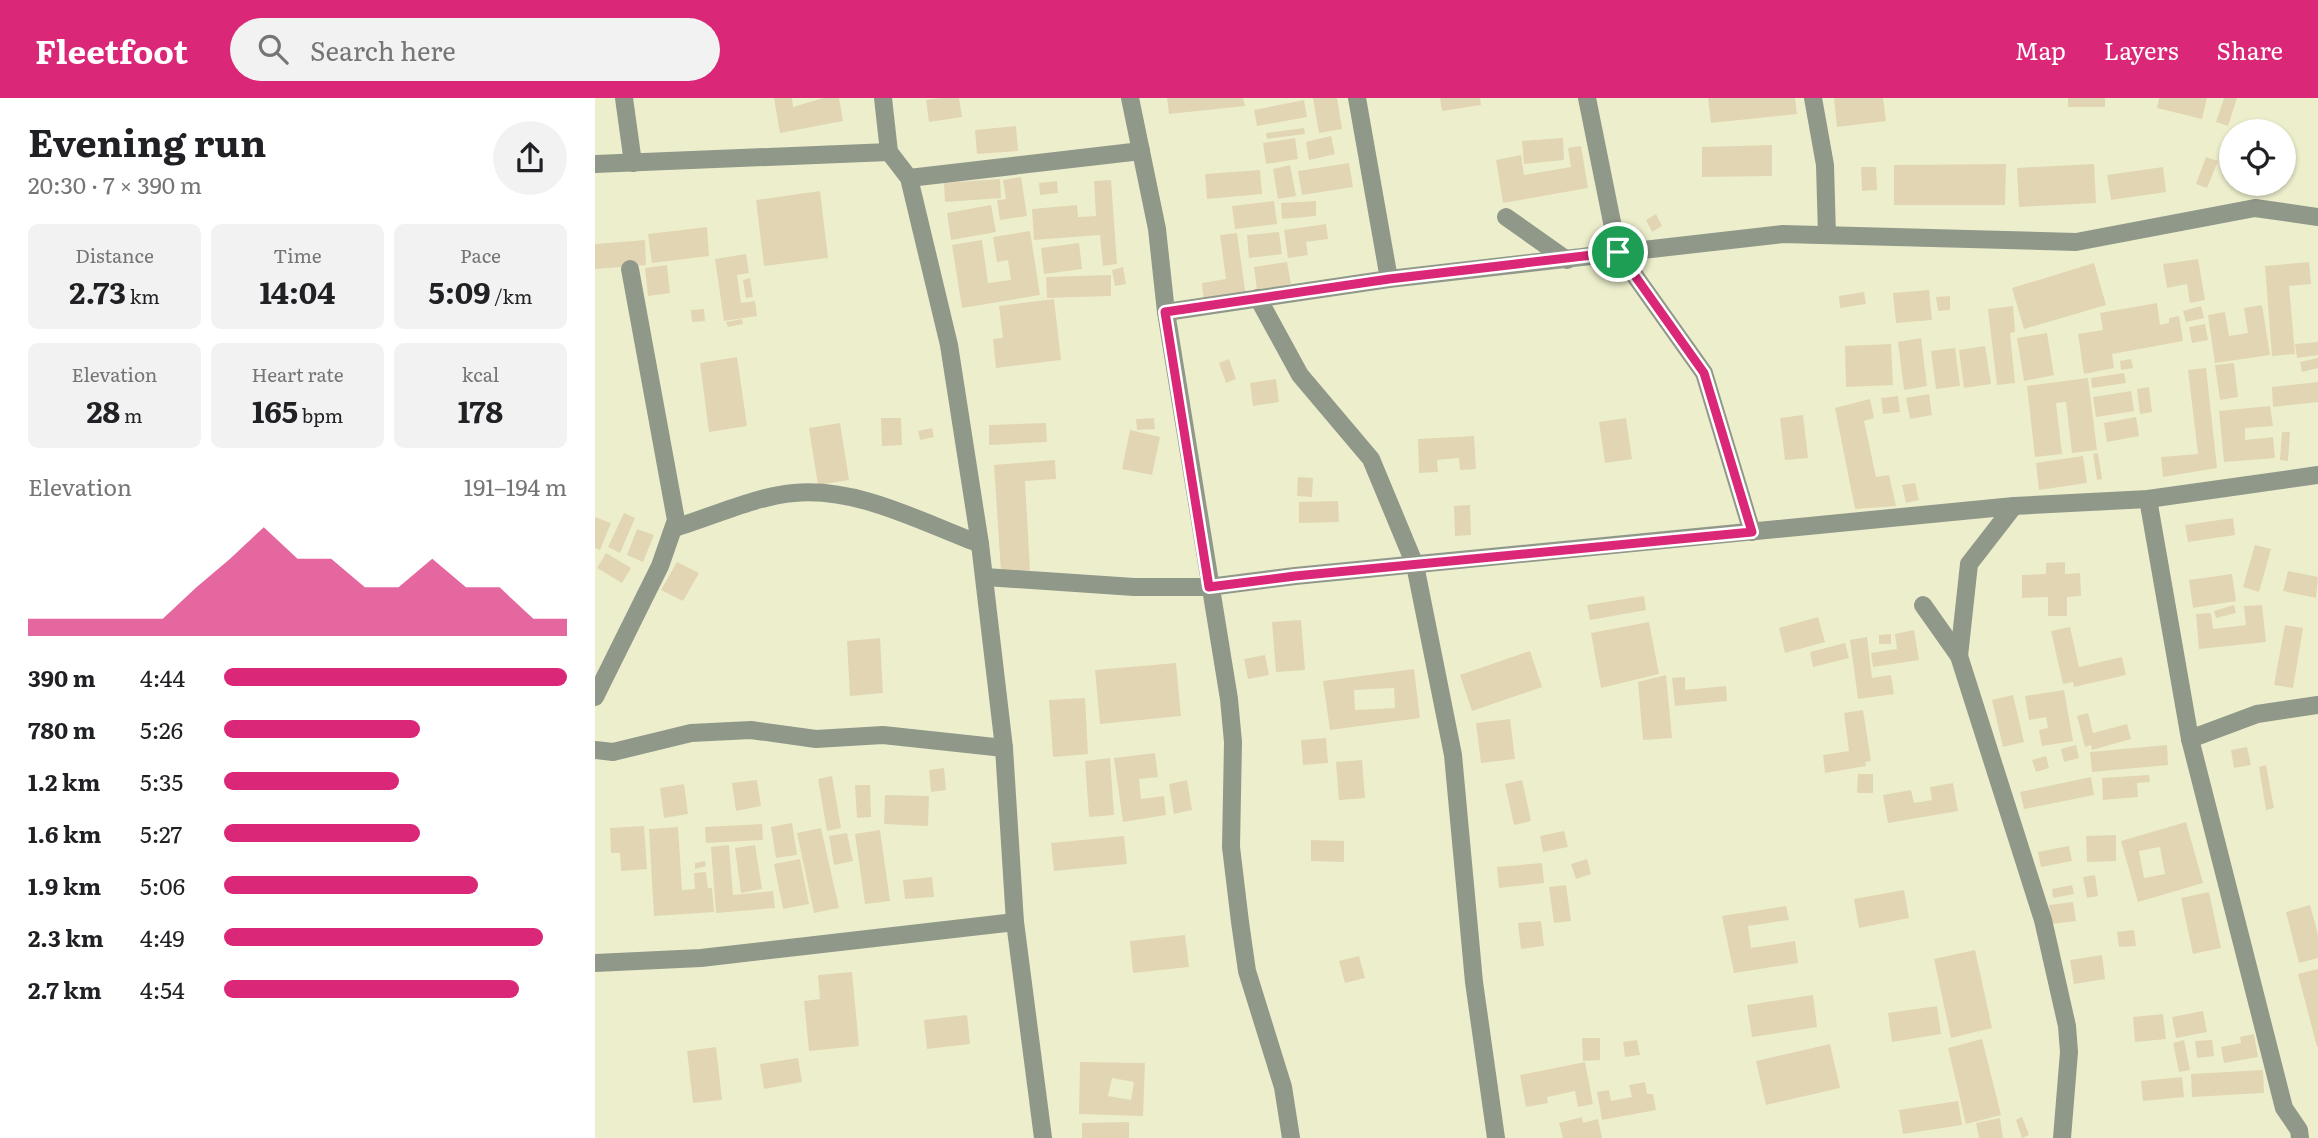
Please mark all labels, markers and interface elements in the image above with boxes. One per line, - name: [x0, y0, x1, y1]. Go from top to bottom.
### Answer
- search box: [230, 18, 720, 81]
- text: Fleetfoot: [35, 25, 188, 74]
- icon: search: [254, 30, 292, 68]
- text: Search here: [310, 30, 456, 69]
- text: Map: [2015, 32, 2066, 67]
- text: Layers: [2104, 32, 2178, 67]
- text: Share: [2216, 32, 2283, 67]
- text: Evening run: [28, 112, 266, 169]
- map controls: [2219, 119, 2296, 196]
- button: locate: [2219, 119, 2296, 196]
- button: share: [493, 121, 567, 195]
- text: 20:30 · 7 × 390 m: [28, 167, 202, 201]
- pin: [1588, 222, 1648, 282]
- icon: arrive: [1599, 233, 1637, 271]
- text: Distance: [75, 241, 154, 269]
- text: Time: [273, 241, 322, 269]
- text: Pace: [460, 241, 501, 269]
- text: 2.73: [69, 269, 126, 313]
- text: 14:04: [260, 269, 335, 313]
- text: 5:09: [429, 269, 491, 313]
- text: km: [126, 282, 160, 310]
- text: /km: [491, 282, 532, 310]
- text: Elevation: [72, 360, 157, 388]
- text: Heart rate: [251, 360, 344, 388]
- text: kcal: [462, 360, 499, 388]
- text: 28: [86, 388, 120, 432]
- text: 165: [252, 388, 298, 432]
- text: 178: [458, 388, 503, 432]
- text: m: [120, 401, 143, 429]
- text: bpm: [298, 401, 343, 429]
- text: Elevation: [28, 469, 132, 503]
- text: 191–194 m: [464, 469, 567, 503]
- text: 390 m: [28, 660, 96, 694]
- text: 4:44: [140, 660, 185, 694]
- text: 780 m: [28, 712, 96, 746]
- text: 5:26: [140, 712, 183, 746]
- text: 1.2 km: [28, 764, 100, 798]
- text: 5:35: [140, 764, 183, 798]
- text: 1.6 km: [28, 816, 101, 850]
- text: 5:27: [140, 816, 182, 850]
- text: 1.9 km: [28, 868, 101, 902]
- text: 5:06: [140, 868, 185, 902]
- text: 2.3 km: [28, 920, 104, 954]
- text: 4:49: [140, 920, 185, 954]
- text: 2.7 km: [28, 972, 102, 1006]
- text: 4:54: [140, 972, 185, 1006]

